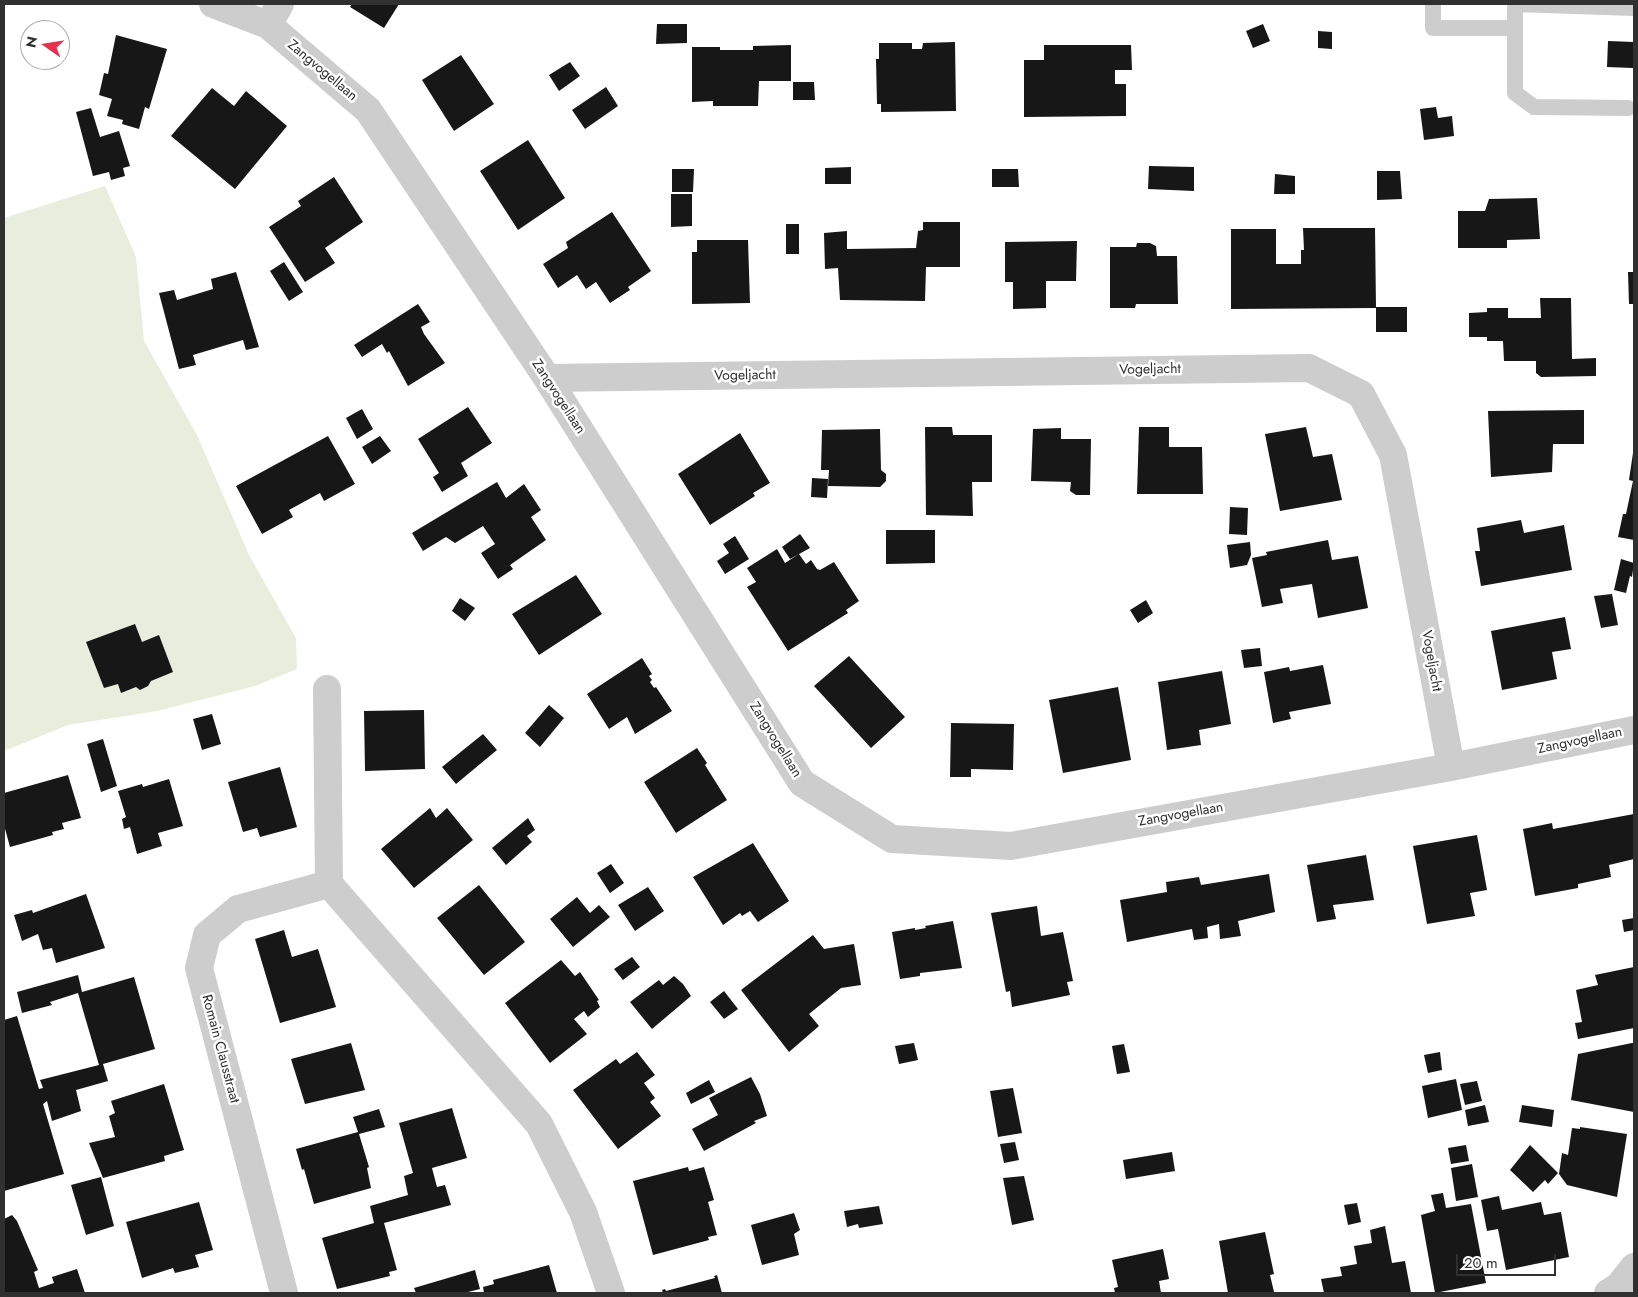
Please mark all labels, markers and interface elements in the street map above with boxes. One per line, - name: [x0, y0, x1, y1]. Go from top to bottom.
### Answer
- north arrow: [20, 20, 70, 70]
- text: N: [20, 34, 42, 50]
- street label: Zangvogellaan: [284, 37, 360, 105]
- street label: Zangvogellaan: [528, 356, 588, 438]
- street label: Vogeljacht: [1119, 361, 1181, 379]
- street label: Vogeljacht: [714, 367, 776, 385]
- street label: Vogeljacht: [1417, 629, 1445, 693]
- street label: Zangvogellaan: [745, 699, 805, 781]
- street label: Zangvogellaan: [1536, 724, 1624, 758]
- street label: Zangvogellaan: [1137, 799, 1225, 831]
- street label: Romain Clausstraat: [197, 993, 243, 1105]
- scale bar: [1458, 1244, 1558, 1276]
- text: 20 m: [1464, 1252, 1498, 1274]

